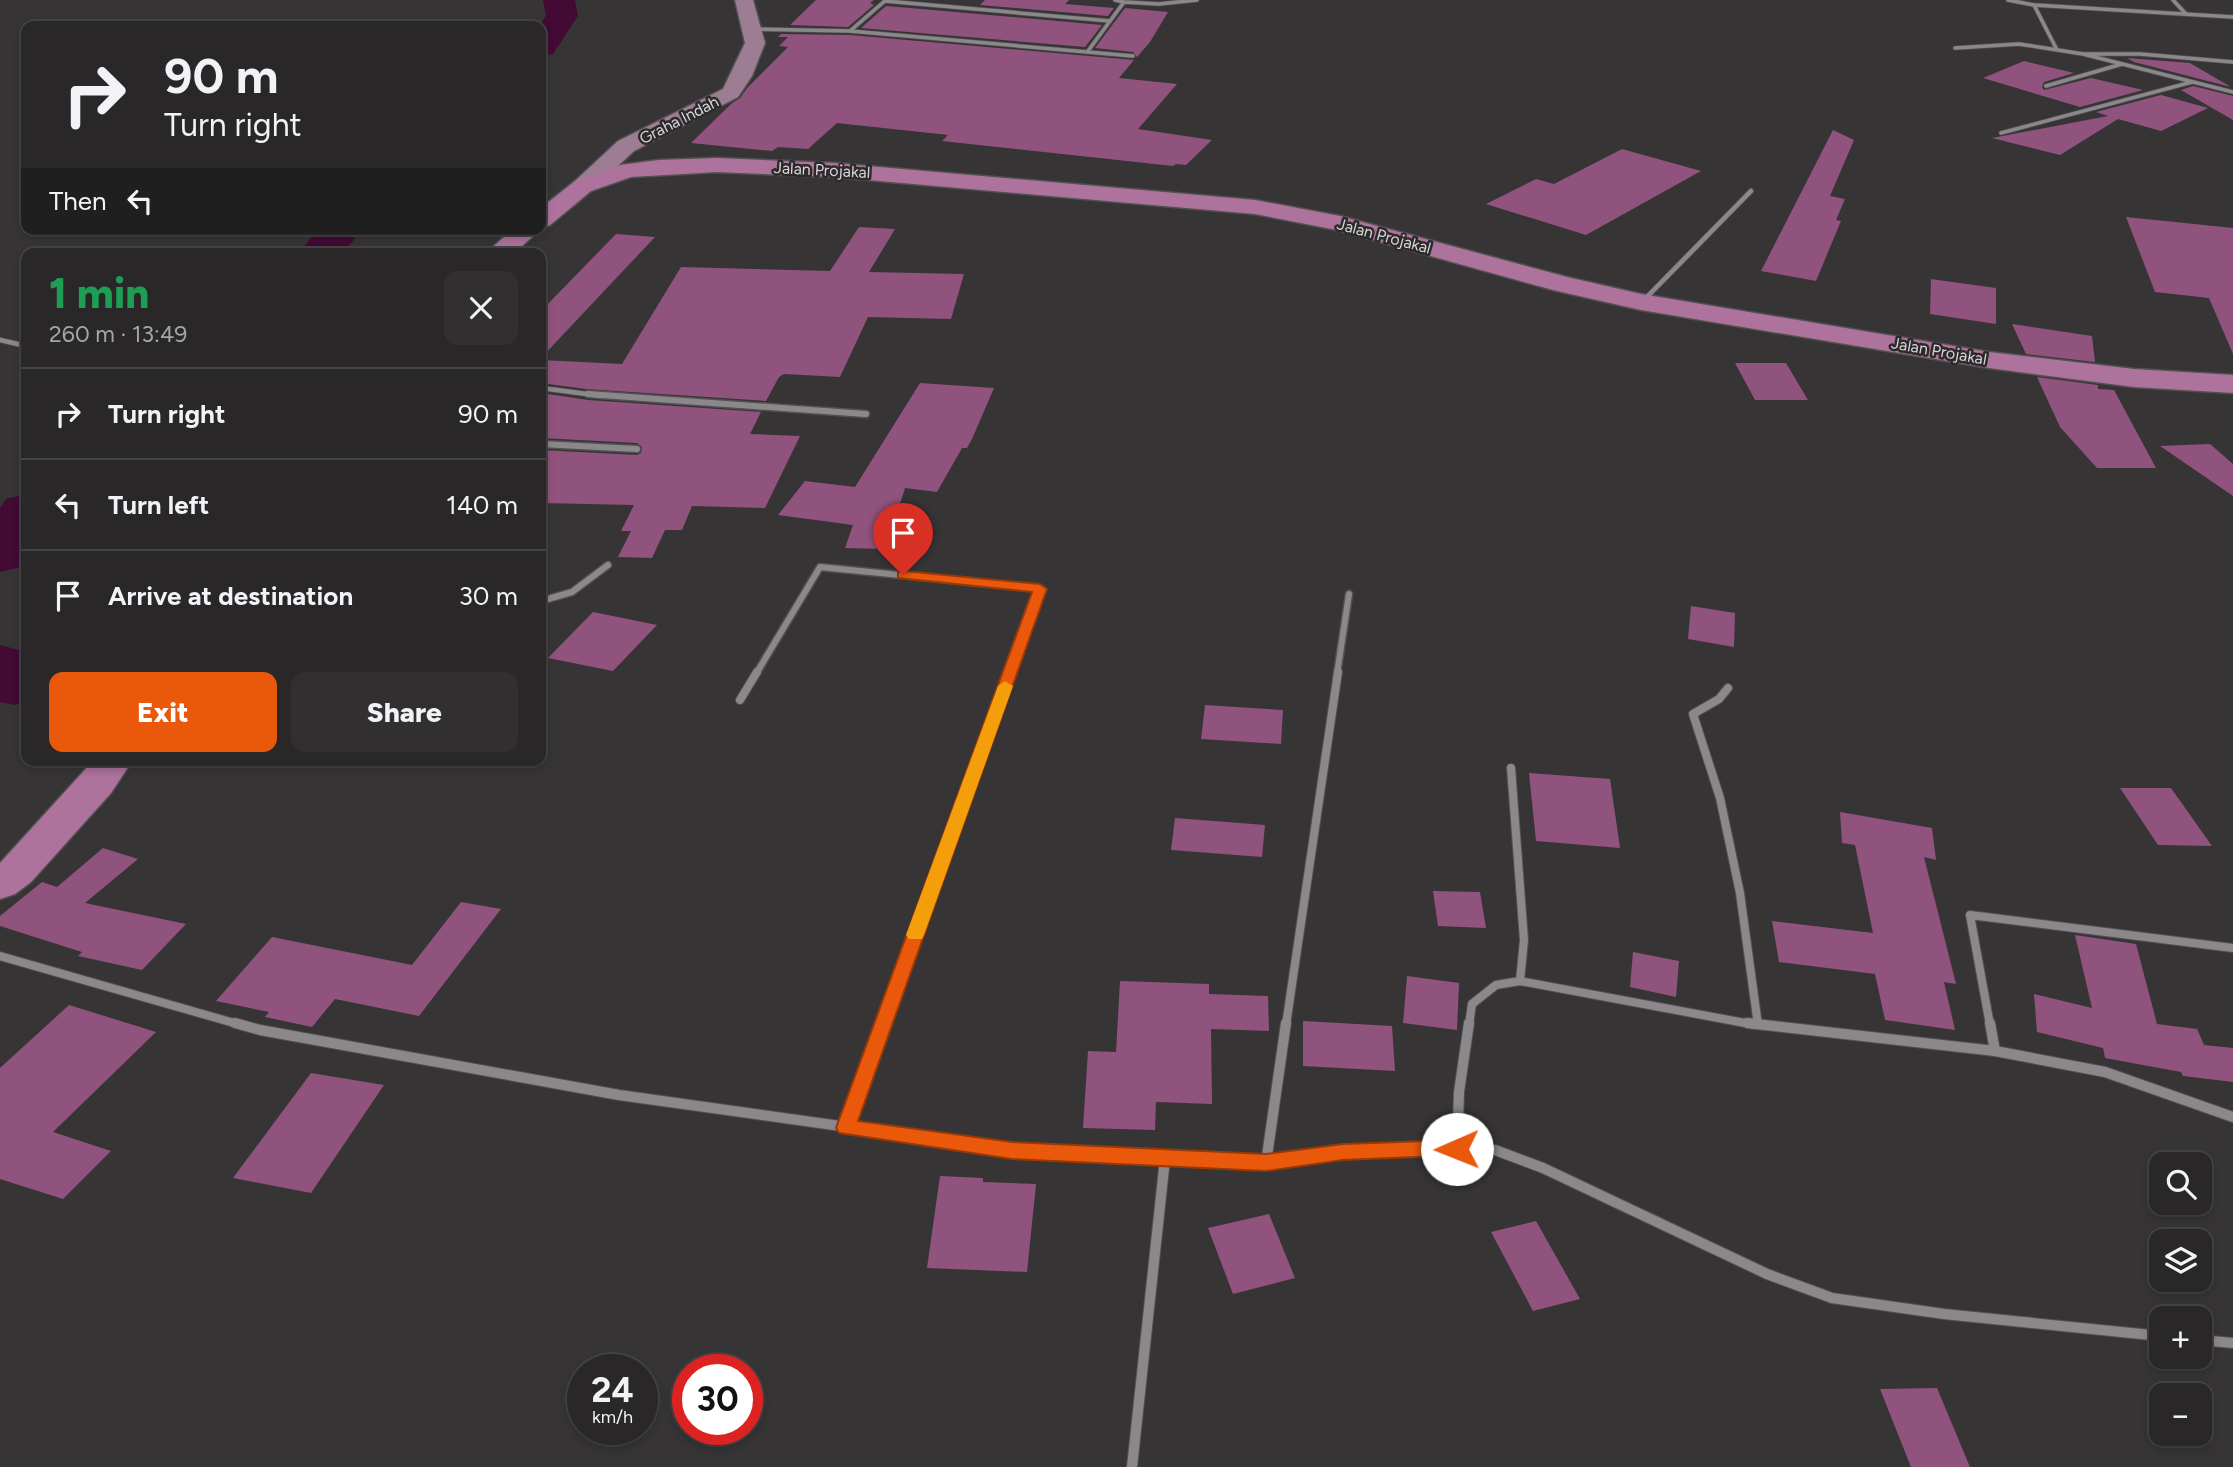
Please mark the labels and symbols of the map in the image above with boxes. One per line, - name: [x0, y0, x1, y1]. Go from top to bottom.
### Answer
- street label: Graha Indah: [636, 92, 722, 148]
- street label: Jalan Projakal: [773, 158, 871, 182]
- street label: Jalan Projakal: [1335, 214, 1433, 258]
- street label: Jalan Projakal: [1890, 333, 1988, 369]
- pin: [873, 503, 933, 575]
- position arrow: [1420, 1112, 1494, 1186]
- speed limit sign: 30: [672, 1354, 763, 1445]

